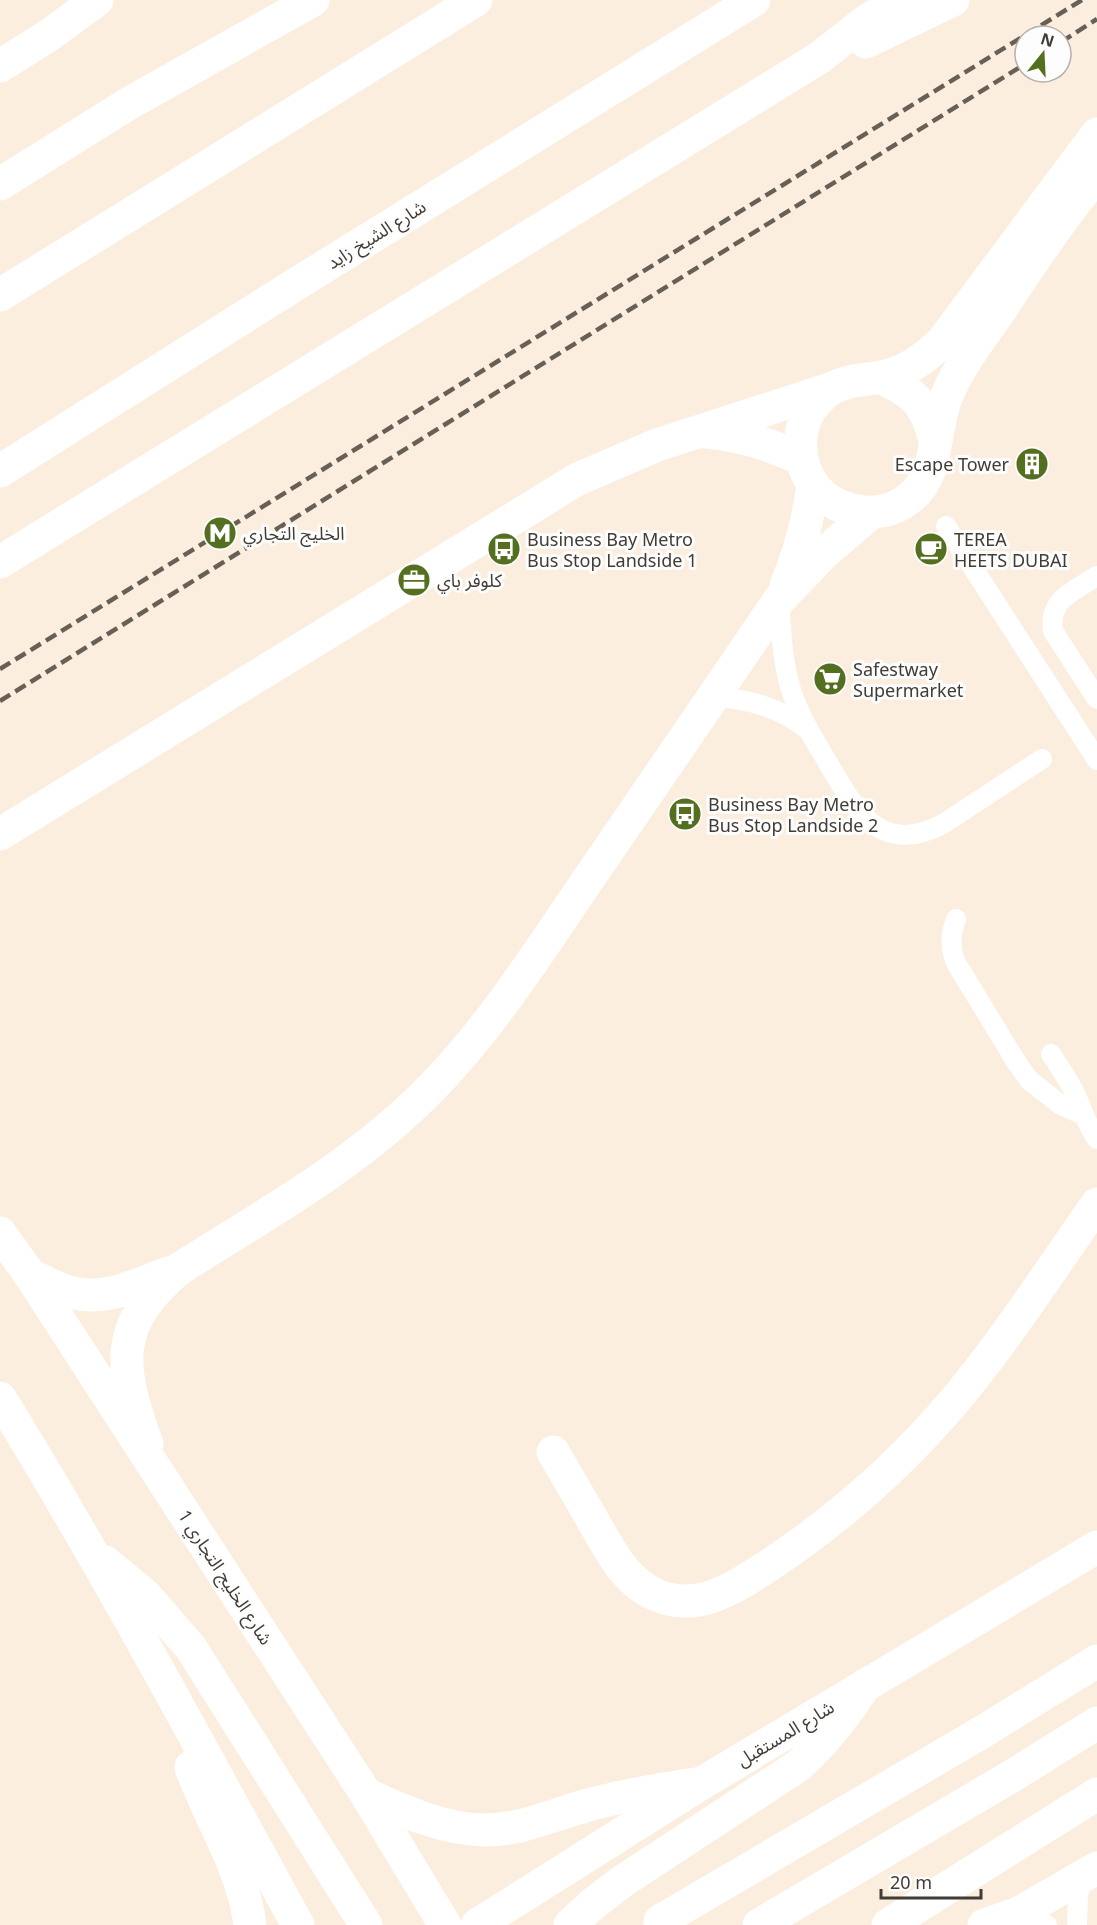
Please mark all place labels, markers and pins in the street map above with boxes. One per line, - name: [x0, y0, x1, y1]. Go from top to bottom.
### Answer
- building icon: Escape Tower: [1014, 446, 1050, 482]
- place label: Escape Tower: [895, 452, 1010, 476]
- metro station icon: الخليج التجاري: [202, 515, 238, 551]
- place label: الخليج التجاري: [243, 521, 345, 547]
- place label: Business Bay Metro Bus Stop Landside 1: [527, 527, 697, 572]
- place label: TEREA HEETS DUBAI: [954, 527, 1068, 572]
- bus stop icon: Business Bay Metro Bus Stop Landside 1: [486, 531, 522, 567]
- cafe icon: TEREA HEETS DUBAI: [913, 531, 949, 567]
- office icon: كلوفر باي: [396, 562, 432, 598]
- place label: كلوفر باي: [437, 568, 503, 594]
- place label: Safestway Supermarket: [853, 657, 964, 702]
- supermarket icon: Safestway Supermarket: [812, 661, 848, 697]
- place label: Business Bay Metro Bus Stop Landside 2: [708, 792, 878, 837]
- bus stop icon: Business Bay Metro Bus Stop Landside 2: [667, 796, 703, 832]

